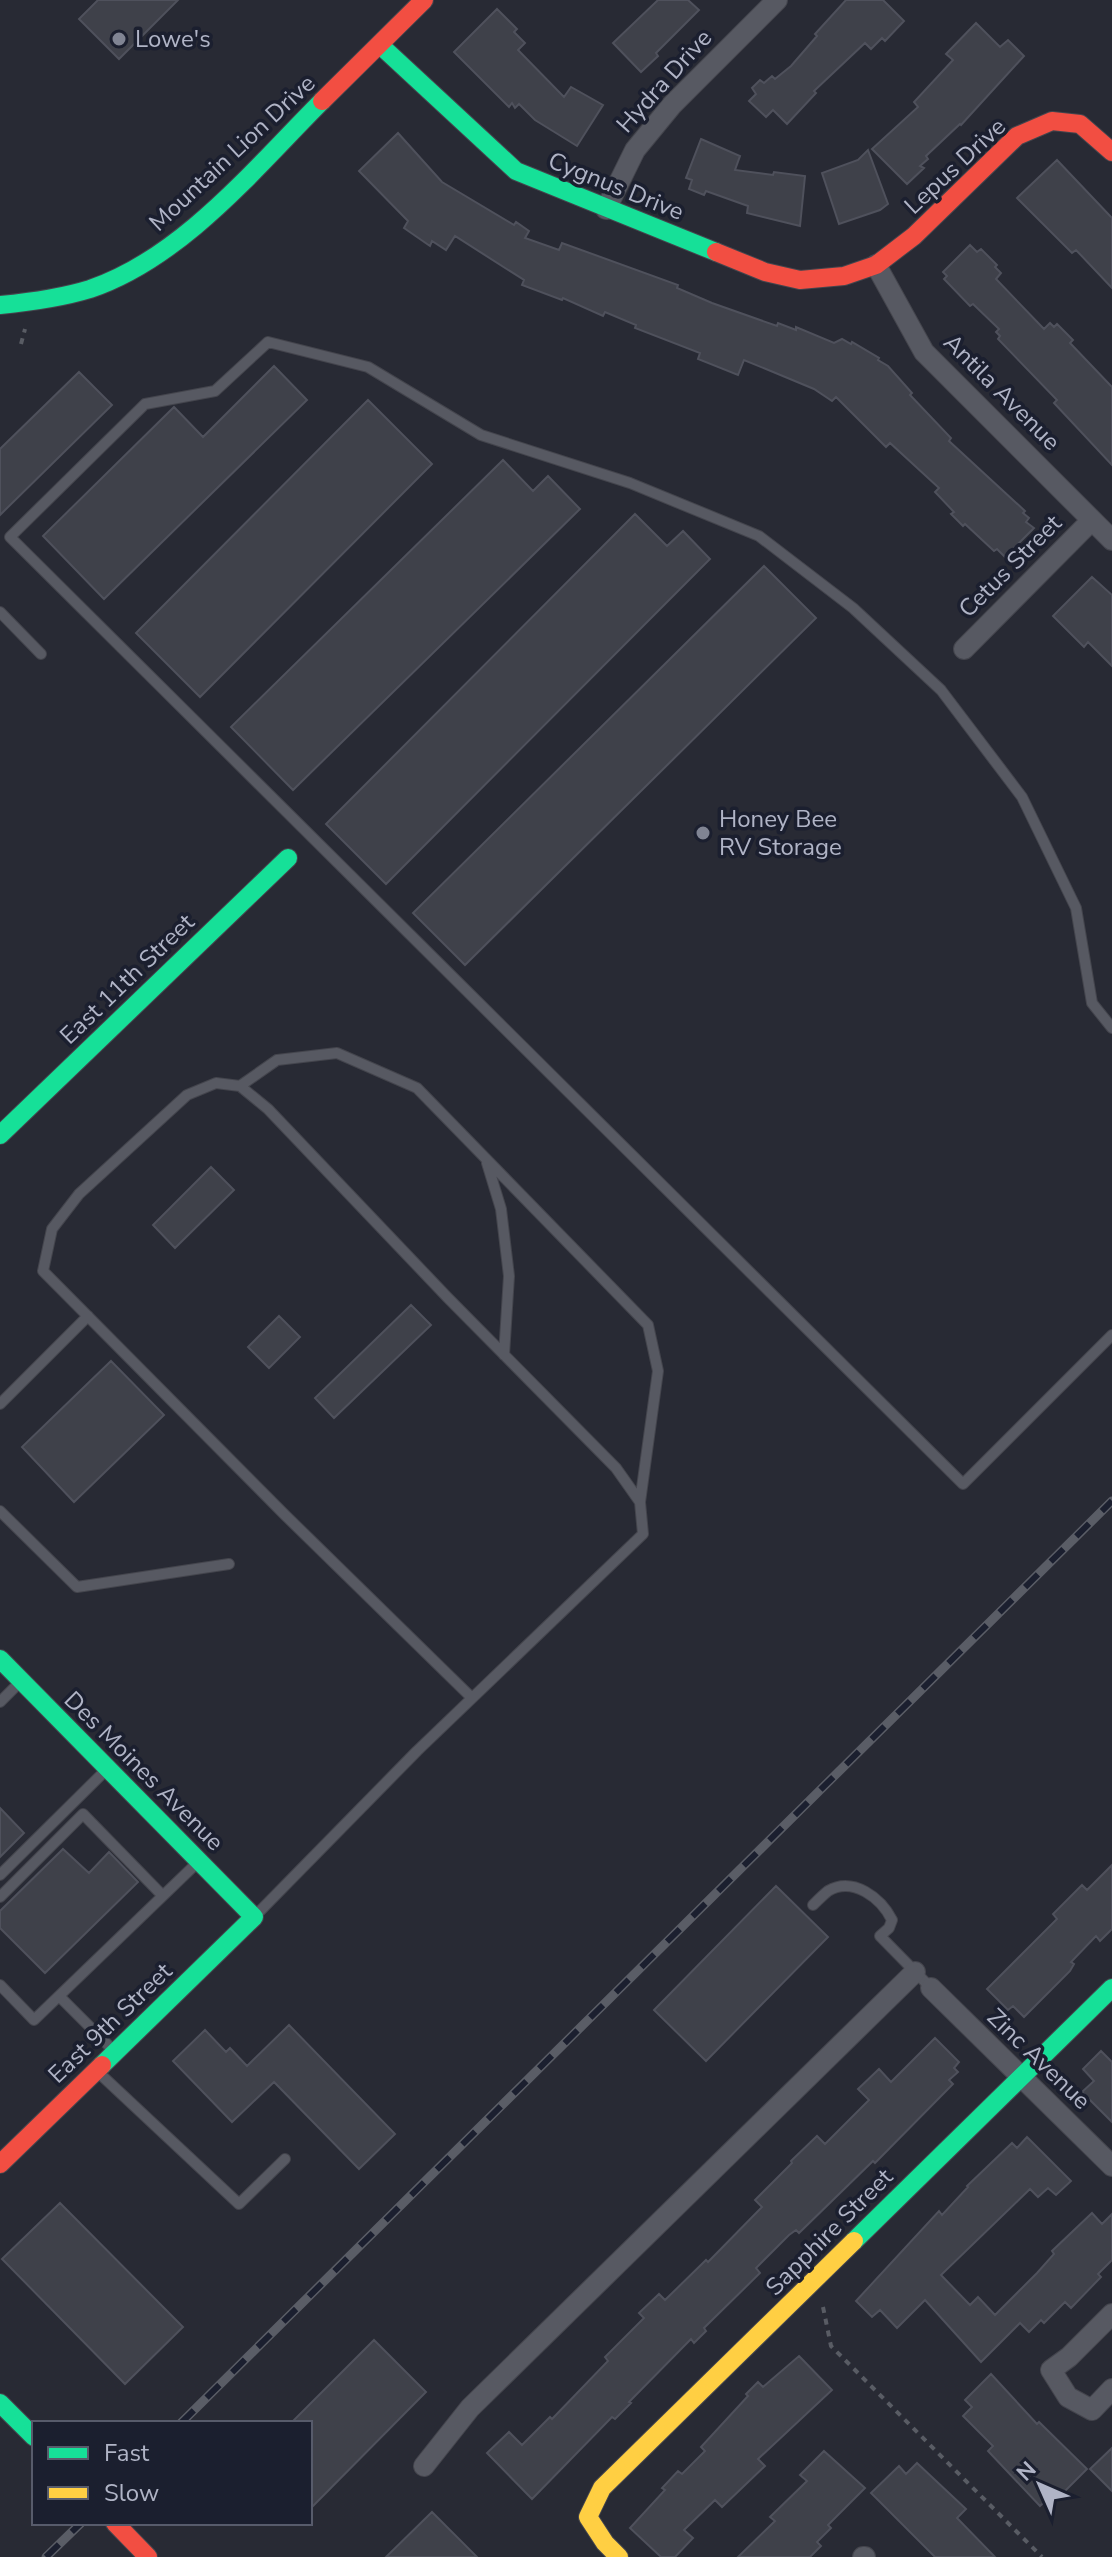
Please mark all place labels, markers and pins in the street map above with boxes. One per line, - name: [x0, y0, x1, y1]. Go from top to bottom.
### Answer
- place label: Lowe's: [135, 23, 211, 55]
- marker: Lowe's: [110, 30, 128, 48]
- place label: Honey Bee RV Storage: [719, 803, 842, 863]
- marker: Honey Bee RV Storage: [694, 824, 712, 842]

